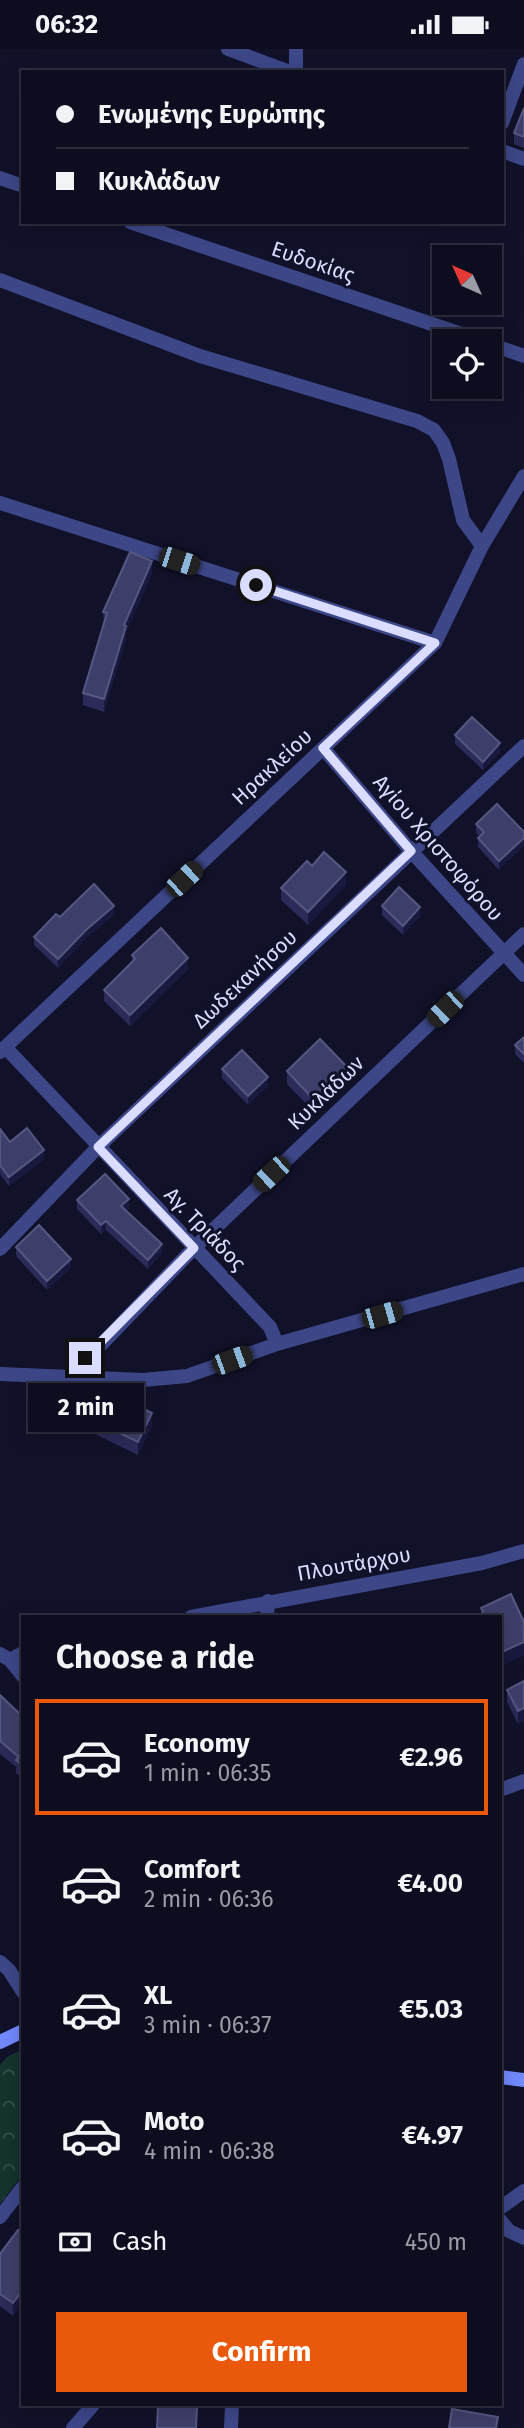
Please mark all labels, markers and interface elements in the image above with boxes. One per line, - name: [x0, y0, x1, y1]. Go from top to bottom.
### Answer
- text: 06:32: [35, 9, 98, 40]
- text: Ενωμένης Ευρώπης: [98, 99, 325, 130]
- text: Κυκλάδων: [98, 166, 220, 197]
- street label: Ευδοκίας: [268, 236, 358, 288]
- north arrow: [432, 245, 502, 315]
- map controls: [432, 245, 502, 399]
- button: locate: [432, 329, 502, 399]
- car: [156, 545, 203, 577]
- route start: [240, 569, 272, 601]
- street label: Ηρακλείου: [226, 723, 318, 811]
- street label: Αγίου Χριστοφόρου: [367, 770, 509, 926]
- car: [162, 857, 207, 901]
- street label: Δωδεκανήσου: [187, 924, 303, 1034]
- car: [423, 987, 468, 1031]
- street label: Κυκλάδων: [282, 1050, 370, 1136]
- car: [249, 1152, 294, 1196]
- street label: Αγ. Τριάδος: [159, 1182, 251, 1276]
- car: [359, 1299, 406, 1331]
- route end: [69, 1342, 101, 1374]
- car: [209, 1343, 256, 1377]
- callout: 2 min: [27, 1383, 143, 1431]
- text: 2 min: [58, 1393, 114, 1421]
- street label: Πλουτάρχου: [295, 1541, 413, 1587]
- text: Choose a ride: [56, 1638, 254, 1676]
- icon: car: [60, 1726, 123, 1789]
- text: Economy: [144, 1728, 250, 1759]
- text: €2.96: [400, 1742, 463, 1773]
- text: 1 min · 06:35: [144, 1759, 271, 1787]
- icon: car: [60, 1852, 123, 1915]
- text: Comfort: [144, 1854, 240, 1885]
- text: €4.00: [397, 1868, 463, 1899]
- text: 2 min · 06:36: [144, 1885, 273, 1913]
- icon: car: [60, 1978, 123, 2041]
- text: XL: [144, 1980, 172, 2011]
- text: €5.03: [399, 1994, 463, 2025]
- text: 3 min · 06:37: [144, 2011, 271, 2039]
- icon: car: [60, 2104, 123, 2167]
- text: Moto: [144, 2106, 204, 2137]
- text: €4.97: [402, 2120, 463, 2151]
- text: 4 min · 06:38: [144, 2137, 275, 2165]
- icon: cash: [56, 2223, 94, 2261]
- text: Cash: [112, 2226, 168, 2257]
- text: 450 m: [405, 2228, 467, 2256]
- button: Confirm: [56, 2312, 467, 2392]

